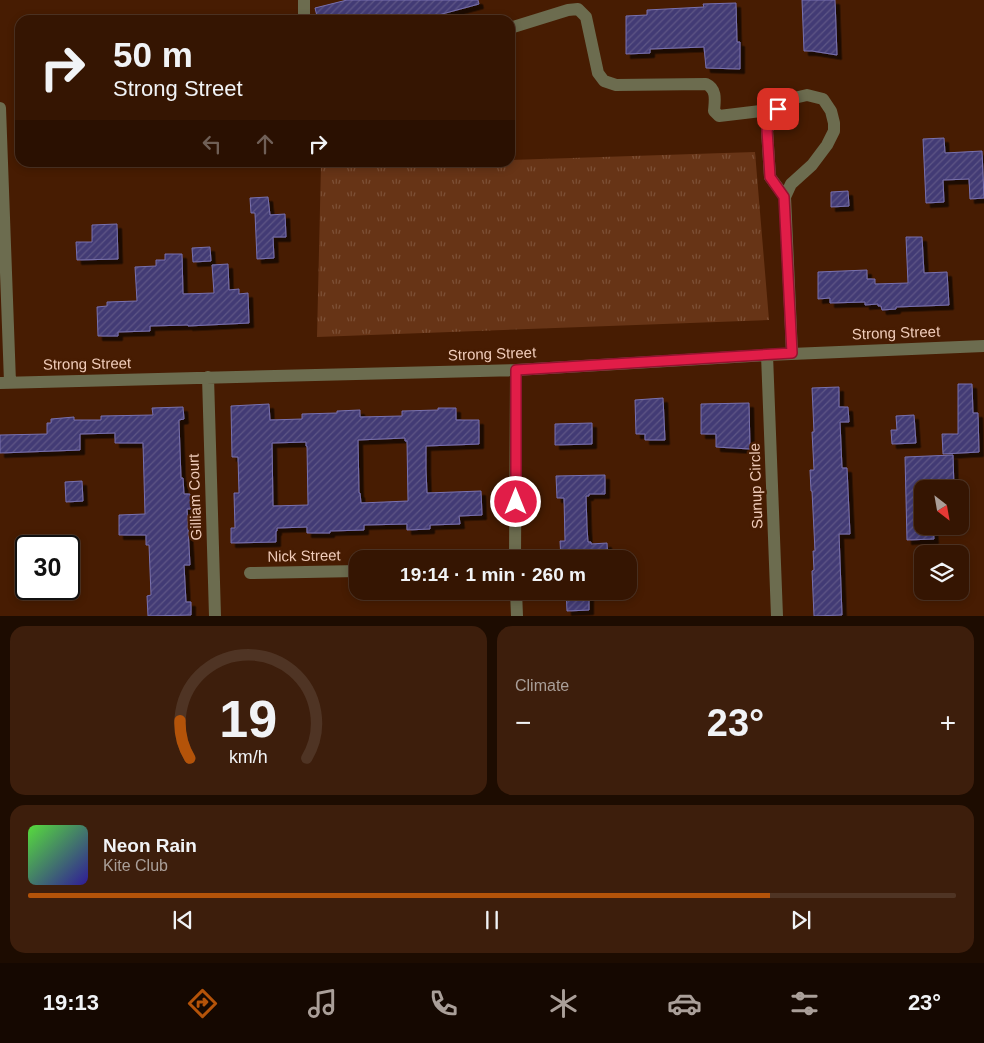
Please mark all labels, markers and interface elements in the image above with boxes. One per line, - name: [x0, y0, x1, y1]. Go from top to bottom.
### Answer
- icon: right: [30, 35, 95, 100]
- text: 50 m: [113, 35, 193, 74]
- text: Strong Street: [113, 76, 243, 101]
- pin: [757, 88, 799, 130]
- icon: arrive: [764, 95, 792, 123]
- icon: left: [198, 130, 226, 158]
- icon: ahead: [251, 130, 279, 158]
- icon: right: [304, 130, 332, 158]
- street label: Strong Street: [852, 322, 941, 343]
- street label: Strong Street: [448, 343, 537, 364]
- street label: Strong Street: [43, 354, 132, 373]
- street label: Sunup Circle: [746, 443, 765, 529]
- street label: Gilliam Court: [184, 453, 205, 541]
- position arrow: [489, 475, 541, 527]
- north arrow: [914, 480, 969, 535]
- map controls: [914, 480, 969, 600]
- speed limit sign: 30: [15, 535, 80, 600]
- button: layers: [914, 545, 969, 600]
- street label: Nick Street: [267, 546, 342, 565]
- text: 19:14 · 1 min · 260 m: [400, 564, 586, 585]
- text: Climate: [515, 677, 569, 694]
- text: 19: [220, 690, 277, 748]
- text: 23°: [707, 702, 764, 744]
- text: −: [515, 707, 531, 738]
- text: +: [940, 707, 956, 738]
- text: km/h: [229, 747, 268, 767]
- text: Neon Rain: [103, 835, 197, 856]
- text: Kite Club: [103, 857, 168, 874]
- icon: previous: [169, 906, 197, 934]
- icon: pause: [478, 906, 506, 934]
- icon: next: [787, 906, 815, 934]
- icon: directions: [185, 986, 220, 1021]
- icon: music: [305, 986, 340, 1021]
- icon: phone: [426, 986, 461, 1021]
- icon: climate: [546, 986, 581, 1021]
- icon: car: [667, 986, 702, 1021]
- icon: filters: [787, 986, 822, 1021]
- text: 19:13: [43, 990, 99, 1015]
- text: 23°: [908, 990, 941, 1015]

